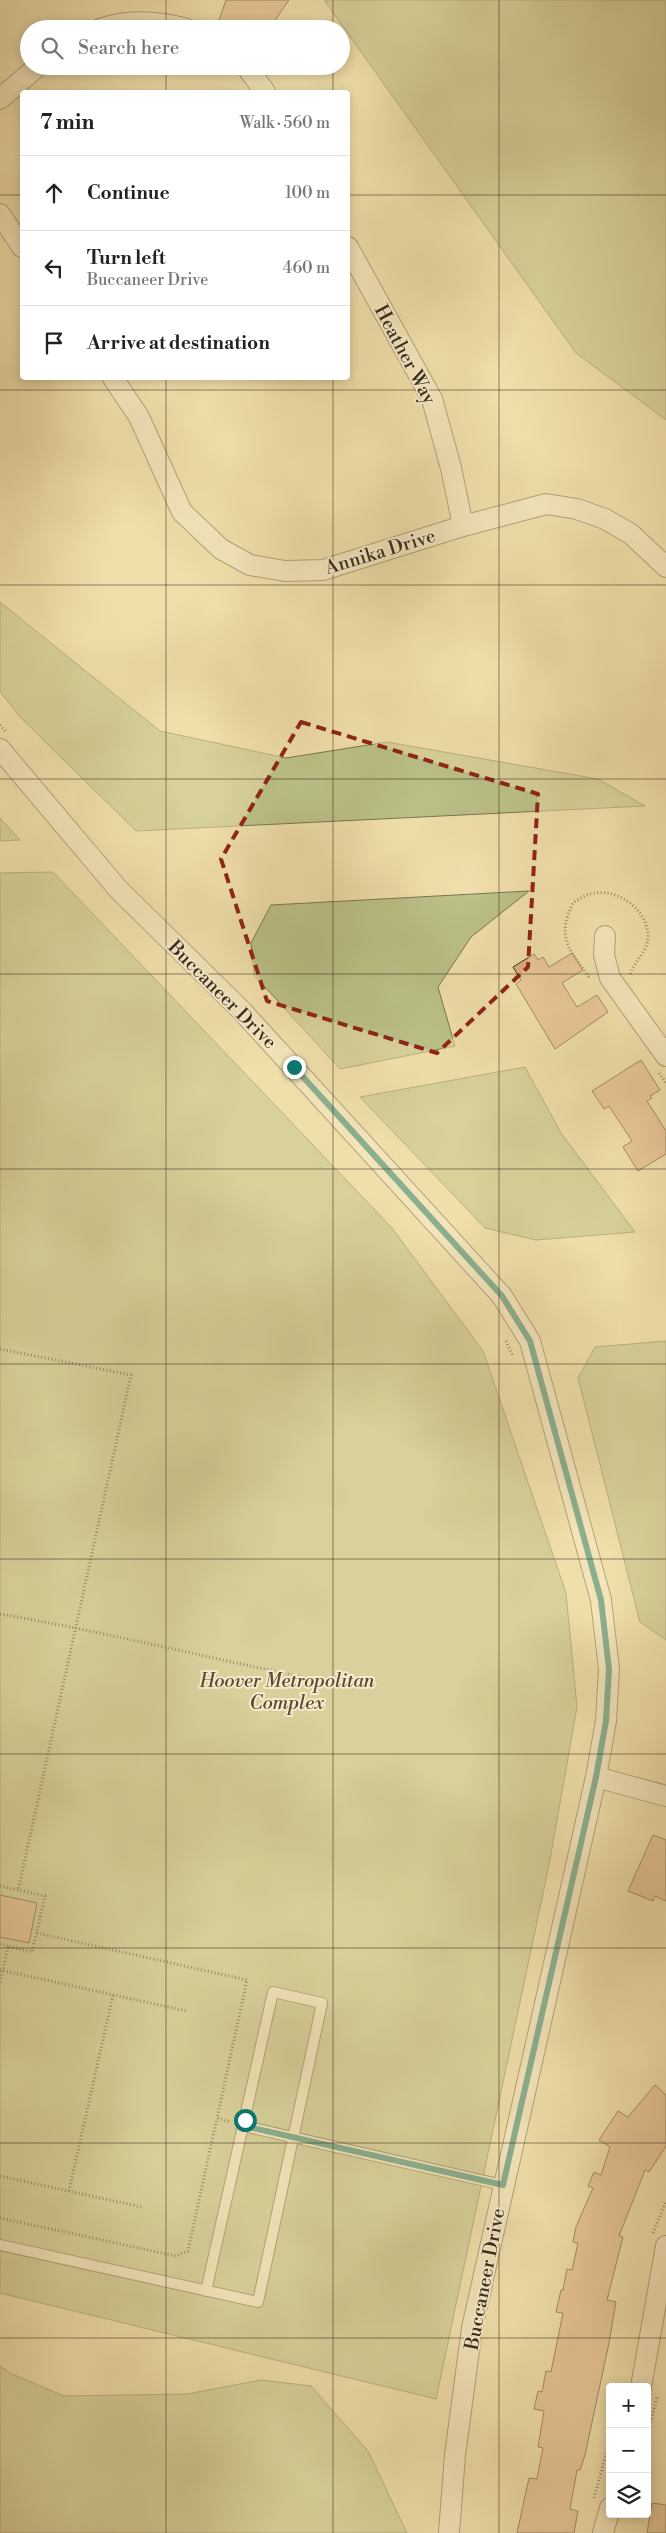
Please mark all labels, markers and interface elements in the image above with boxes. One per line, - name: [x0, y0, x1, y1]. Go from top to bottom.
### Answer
- search box: [20, 20, 350, 75]
- icon: search: [38, 34, 66, 62]
- text: Search here: [78, 36, 179, 60]
- text: 7 min: [40, 110, 94, 136]
- text: Walk · 560 m: [240, 113, 330, 133]
- icon: ahead: [40, 179, 68, 207]
- text: Continue: [87, 181, 170, 205]
- text: 100 m: [285, 183, 330, 203]
- text: Turn left: [87, 246, 166, 270]
- icon: left: [40, 254, 68, 282]
- text: 460 m: [283, 258, 330, 278]
- text: Buccaneer Drive: [87, 270, 208, 290]
- street label: Heather Way: [369, 301, 442, 409]
- icon: arrive: [40, 329, 68, 357]
- text: Arrive at destination: [87, 331, 270, 355]
- street label: Annika Drive: [321, 524, 438, 580]
- street label: Buccaneer Drive: [162, 935, 282, 1054]
- route end: [283, 1056, 306, 1079]
- park label: Hoover Metropolitan Complex: [199, 1669, 375, 1715]
- route start: [234, 2109, 257, 2132]
- street label: Buccaneer Drive: [459, 2206, 511, 2353]
- map controls: [606, 2383, 651, 2518]
- button: +: [606, 2383, 651, 2428]
- button: −: [606, 2428, 651, 2473]
- button: layers: [606, 2473, 651, 2518]

